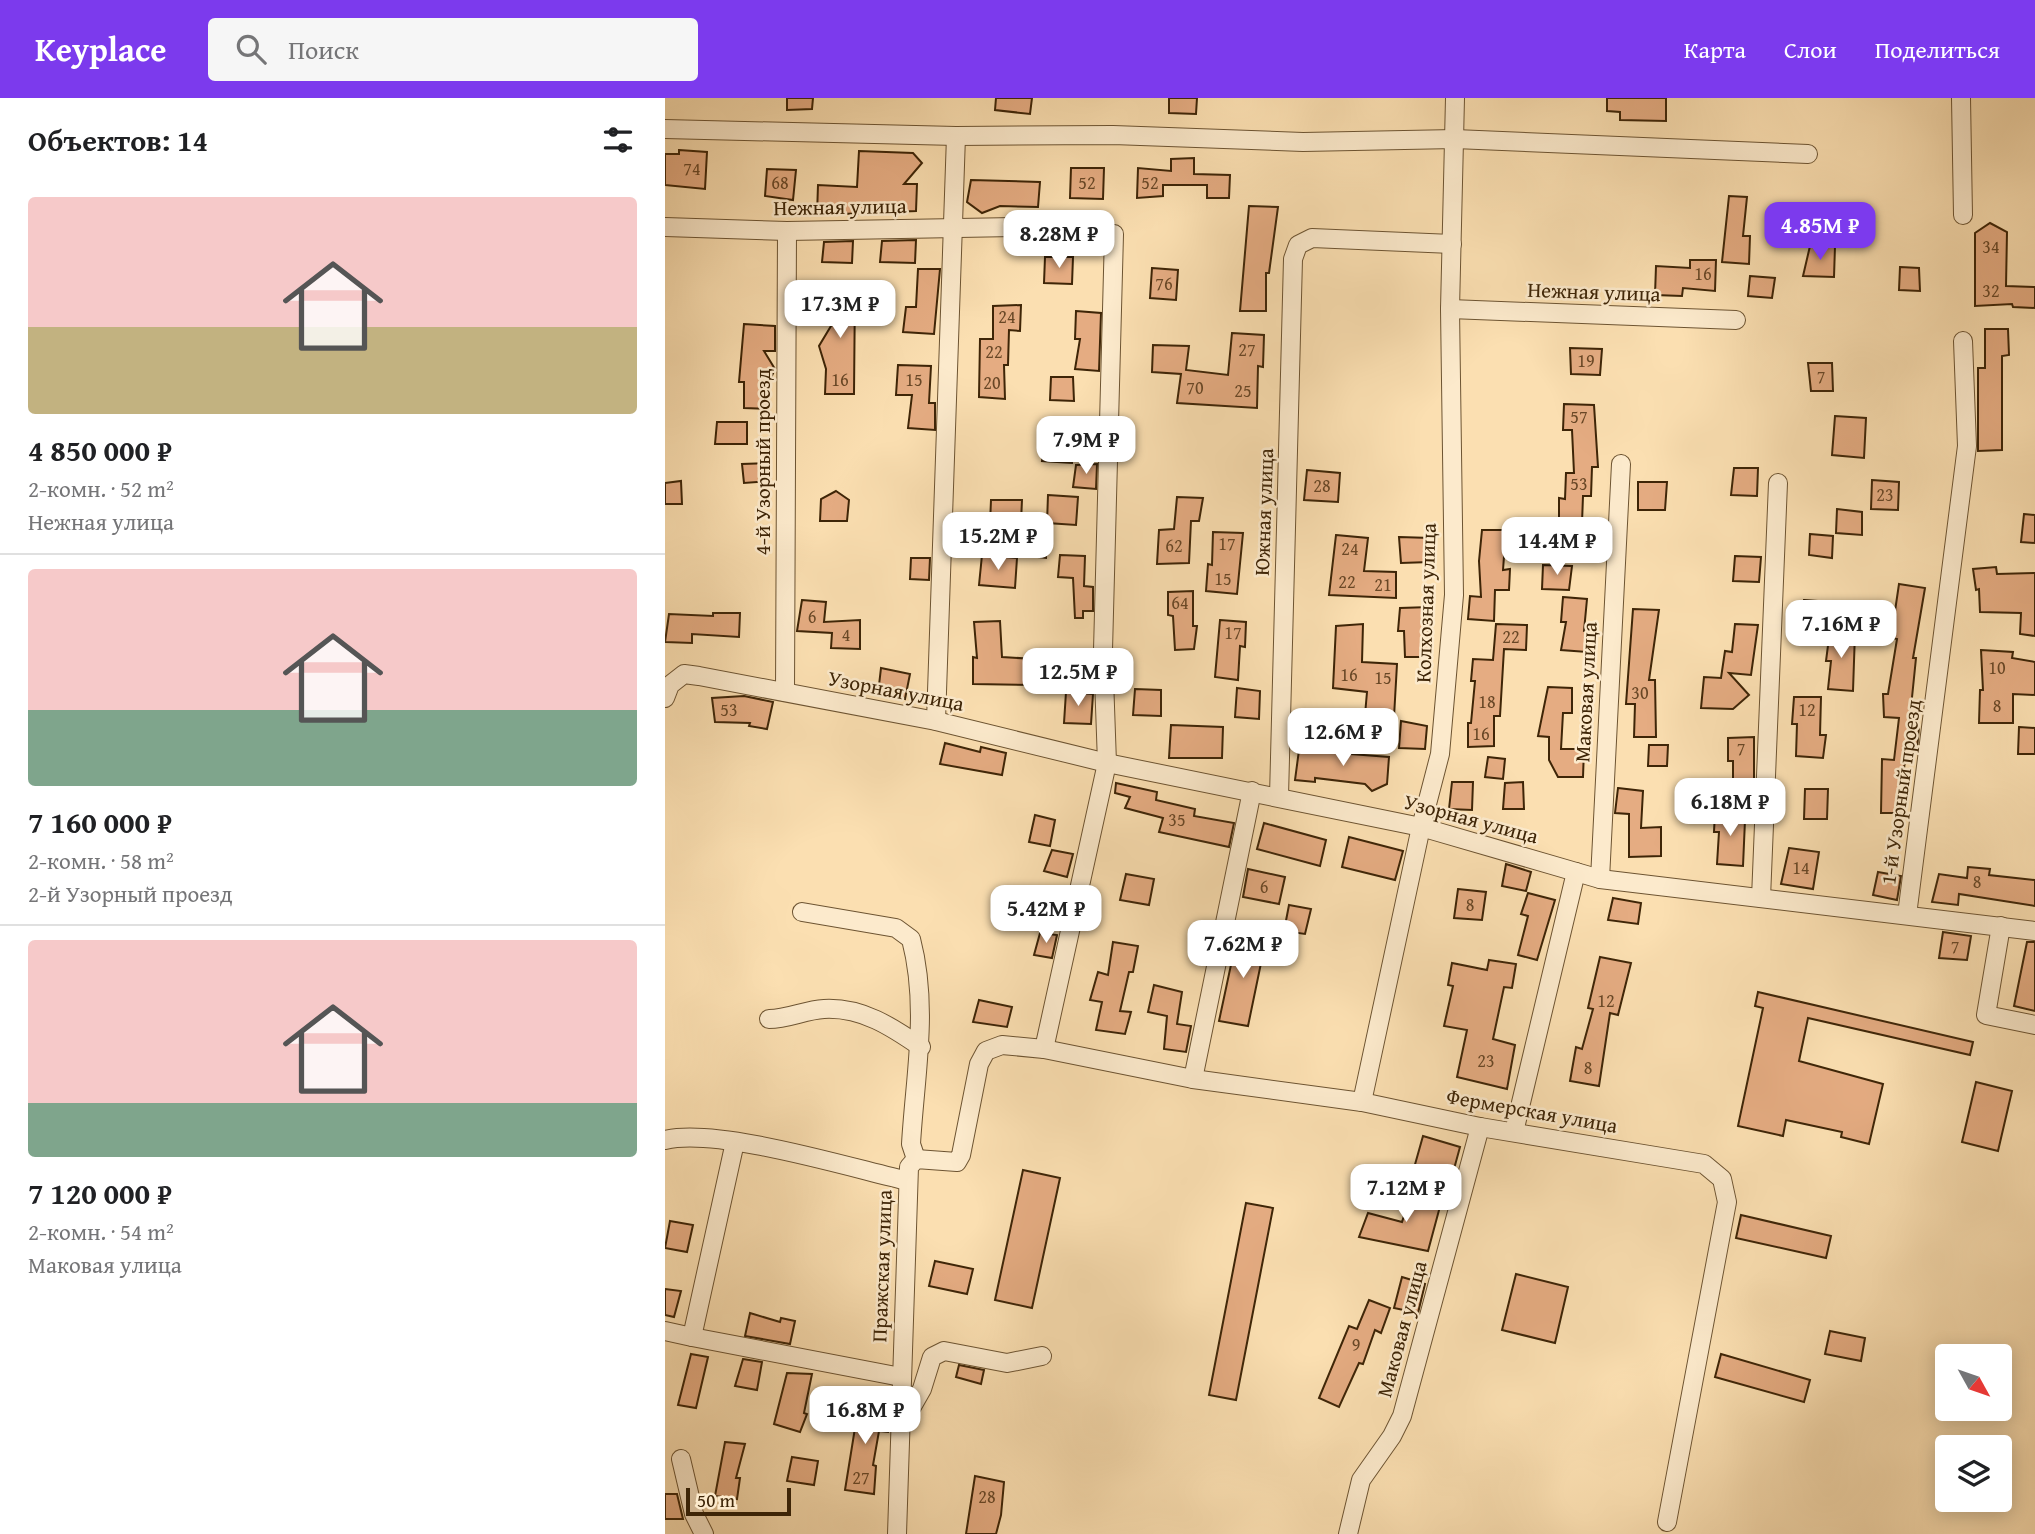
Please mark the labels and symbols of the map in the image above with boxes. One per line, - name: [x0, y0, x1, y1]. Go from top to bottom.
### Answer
- house number: 74: [683, 155, 701, 182]
- house number: 68: [771, 169, 789, 196]
- house number: 52: [1078, 169, 1096, 196]
- house number: 52: [1141, 169, 1159, 196]
- street label: Нежная улица: [773, 190, 907, 223]
- pin: 4.85M ₽: [1755, 202, 1885, 262]
- pin: 8.28M ₽: [994, 211, 1124, 270]
- house number: 34: [1982, 233, 2000, 260]
- house number: 16: [1694, 260, 1712, 287]
- house number: 76: [1155, 270, 1173, 297]
- street label: Нежная улица: [1527, 274, 1661, 309]
- house number: 32: [1982, 277, 2000, 304]
- pin: 17.3M ₽: [775, 280, 905, 340]
- house number: 24: [998, 303, 1016, 330]
- house number: 27: [1238, 336, 1256, 363]
- house number: 22: [985, 338, 1003, 365]
- house number: 19: [1577, 347, 1595, 374]
- house number: 7: [1817, 363, 1825, 390]
- house number: 16: [831, 366, 849, 393]
- house number: 15: [905, 366, 923, 393]
- street label: 4-й Узорный проезд: [747, 368, 778, 555]
- house number: 20: [983, 369, 1001, 396]
- house number: 70: [1186, 374, 1204, 401]
- house number: 25: [1234, 377, 1252, 404]
- house number: 57: [1570, 403, 1588, 430]
- pin: 7.9M ₽: [1029, 416, 1143, 476]
- street label: Южная улица: [1246, 448, 1281, 576]
- house number: 53: [1570, 470, 1588, 497]
- house number: 28: [1313, 472, 1331, 499]
- house number: 23: [1876, 481, 1894, 508]
- pin: 15.2M ₽: [933, 512, 1063, 572]
- pin: 14.4M ₽: [1492, 518, 1622, 577]
- street label: Колхозная улица: [1407, 523, 1444, 683]
- house number: 17: [1218, 530, 1236, 557]
- house number: 62: [1165, 532, 1183, 559]
- house number: 24: [1341, 535, 1359, 562]
- house number: 15: [1214, 565, 1232, 592]
- house number: 22: [1338, 568, 1356, 595]
- house number: 21: [1374, 571, 1392, 598]
- house number: 64: [1171, 589, 1189, 616]
- pin: 7.16M ₽: [1776, 601, 1906, 660]
- house number: 6: [808, 603, 816, 630]
- house number: 17: [1224, 619, 1242, 646]
- house number: 4: [842, 621, 850, 648]
- street label: Маковая улица: [1566, 621, 1605, 763]
- house number: 22: [1502, 623, 1520, 650]
- pin: 12.5M ₽: [1013, 648, 1143, 708]
- house number: 10: [1988, 654, 2006, 681]
- house number: 16: [1340, 661, 1358, 688]
- street label: Узорная улица: [825, 662, 967, 719]
- house number: 15: [1374, 664, 1392, 691]
- house number: 30: [1631, 679, 1649, 706]
- house number: 18: [1478, 688, 1496, 715]
- house number: 8: [1993, 692, 2001, 719]
- house number: 53: [720, 696, 738, 723]
- house number: 12: [1798, 696, 1816, 723]
- street label: 1-й Узорный проезд: [1872, 697, 1929, 887]
- pin: 12.6M ₽: [1278, 708, 1408, 768]
- house number: 16: [1472, 720, 1490, 747]
- house number: 7: [1737, 735, 1745, 762]
- pin: 6.18M ₽: [1665, 778, 1795, 838]
- street label: Узорная улица: [1400, 786, 1542, 851]
- house number: 35: [1168, 806, 1186, 833]
- house number: 14: [1792, 854, 1810, 881]
- house number: 8: [1973, 868, 1981, 895]
- house number: 6: [1260, 873, 1268, 900]
- pin: 5.42M ₽: [981, 886, 1111, 945]
- house number: 8: [1466, 891, 1474, 918]
- pin: 7.62M ₽: [1178, 920, 1308, 980]
- house number: 7: [1951, 933, 1959, 960]
- house number: 12: [1597, 987, 1615, 1014]
- house number: 23: [1477, 1047, 1495, 1074]
- house number: 8: [1584, 1054, 1592, 1081]
- street label: Фермерская улица: [1444, 1080, 1620, 1141]
- pin: 7.12M ₽: [1341, 1164, 1471, 1224]
- street label: Пражская улица: [863, 1189, 900, 1343]
- street label: Маковая улица: [1368, 1257, 1435, 1401]
- house number: 9: [1352, 1331, 1360, 1358]
- north arrow: [1935, 1344, 2013, 1421]
- pin: 16.8M ₽: [800, 1386, 930, 1446]
- house number: 27: [852, 1464, 870, 1491]
- house number: 28: [978, 1483, 996, 1510]
- scale bar: [686, 1485, 791, 1517]

